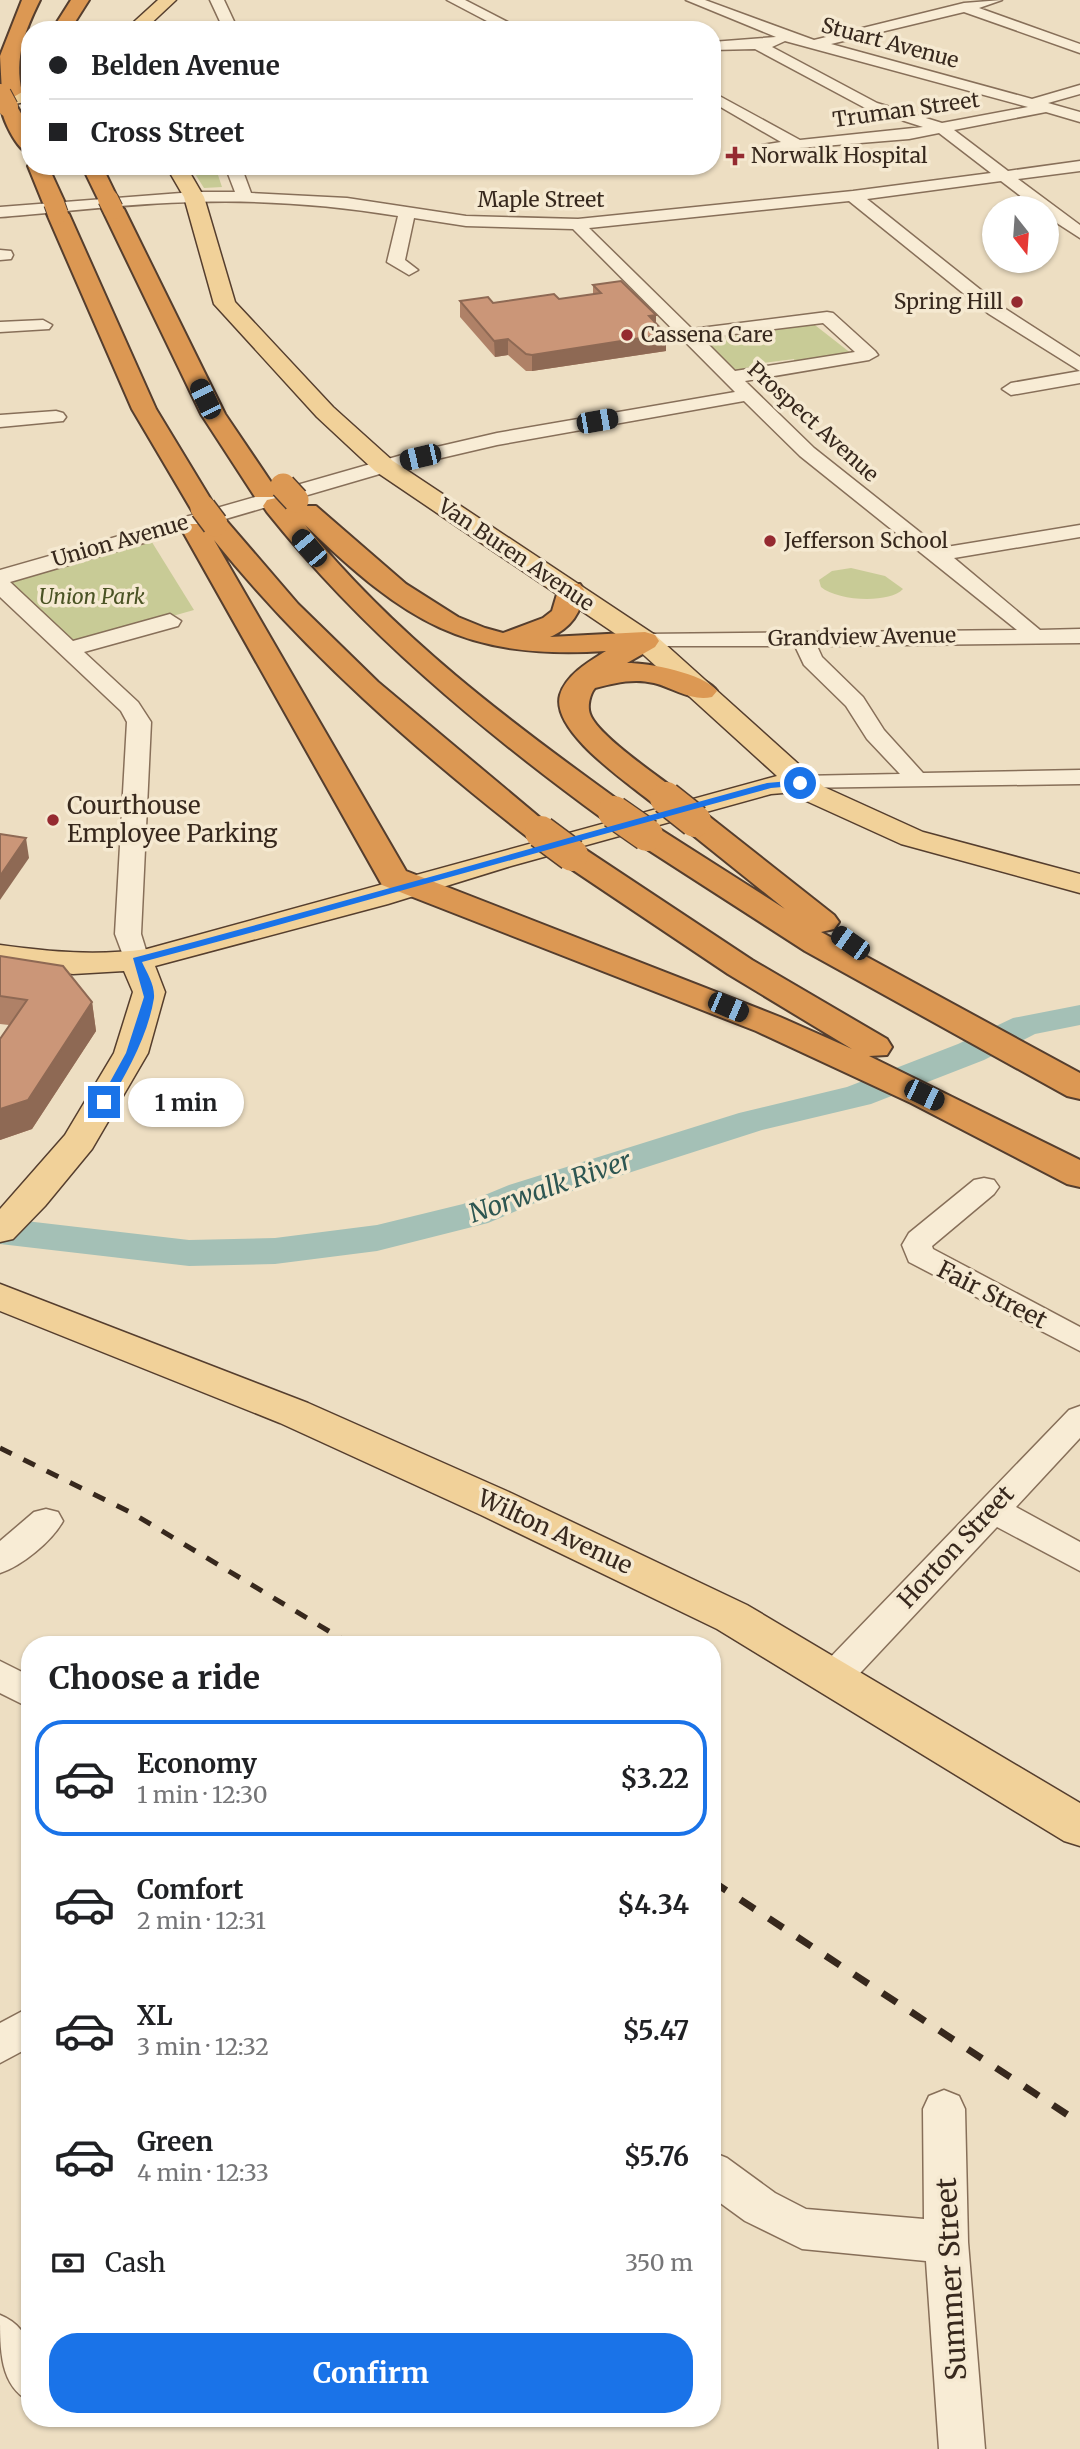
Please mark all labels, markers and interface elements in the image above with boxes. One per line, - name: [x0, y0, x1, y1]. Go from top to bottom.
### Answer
- street label: Stuart Avenue: [818, 11, 962, 74]
- text: Belden Avenue: [91, 49, 280, 82]
- street label: Truman Street: [831, 86, 981, 133]
- text: Cross Street: [91, 116, 244, 149]
- place label: Norwalk Hospital: [751, 142, 928, 169]
- marker: Norwalk Hospital: [725, 146, 745, 166]
- street label: Maple Street: [477, 186, 605, 213]
- north arrow: [982, 196, 1059, 273]
- map controls: [982, 196, 1059, 273]
- place label: Spring Hill: [894, 288, 1003, 315]
- marker: Spring Hill: [1009, 294, 1025, 310]
- place label: Cassena Care: [641, 321, 773, 348]
- marker: Cassena Care: [619, 327, 635, 343]
- street label: Prospect Avenue: [742, 356, 884, 488]
- car: [187, 376, 224, 422]
- car: [575, 407, 620, 435]
- car: [398, 442, 443, 472]
- street label: Van Buren Avenue: [432, 492, 600, 617]
- street label: Union Avenue: [49, 508, 191, 573]
- car: [288, 525, 331, 571]
- place label: Jefferson School: [783, 527, 949, 554]
- marker: Jefferson School: [762, 533, 778, 549]
- park label: Union Park: [39, 583, 145, 610]
- street label: Grandview Avenue: [768, 621, 956, 652]
- route start: [784, 767, 816, 799]
- place label: Courthouse Employee Parking: [67, 790, 278, 849]
- marker: Courthouse Employee Parking: [45, 812, 61, 828]
- car: [827, 922, 874, 964]
- car: [705, 989, 752, 1025]
- car: [901, 1076, 948, 1114]
- callout: 1 min: [128, 1078, 244, 1126]
- route end: [88, 1086, 120, 1118]
- text: 1 min: [155, 1088, 217, 1117]
- water label: Norwalk River: [464, 1143, 636, 1230]
- street label: Fair Street: [932, 1254, 1053, 1336]
- street label: Horton Street: [891, 1478, 1021, 1615]
- street label: Wilton Avenue: [472, 1482, 638, 1581]
- text: Choose a ride: [49, 1658, 260, 1698]
- icon: car: [53, 1747, 116, 1810]
- text: Economy: [137, 1747, 257, 1780]
- text: $3.22: [620, 1762, 689, 1795]
- text: 1 min · 12:30: [137, 1780, 268, 1809]
- icon: car: [53, 1873, 116, 1936]
- text: Comfort: [137, 1873, 243, 1906]
- text: $4.34: [617, 1888, 689, 1921]
- text: 2 min · 12:31: [137, 1906, 266, 1935]
- icon: car: [53, 1999, 116, 2062]
- text: XL: [137, 1999, 173, 2032]
- text: $5.47: [623, 2014, 689, 2047]
- text: 3 min · 12:32: [137, 2032, 269, 2061]
- icon: car: [53, 2125, 116, 2188]
- text: Green: [137, 2125, 213, 2158]
- text: $5.76: [624, 2140, 689, 2173]
- text: 4 min · 12:33: [137, 2158, 269, 2187]
- street label: Summer Street: [928, 2177, 974, 2381]
- icon: cash: [49, 2244, 87, 2282]
- text: Cash: [105, 2246, 166, 2279]
- text: 350 m: [625, 2248, 693, 2277]
- button: Confirm: [49, 2333, 693, 2413]

